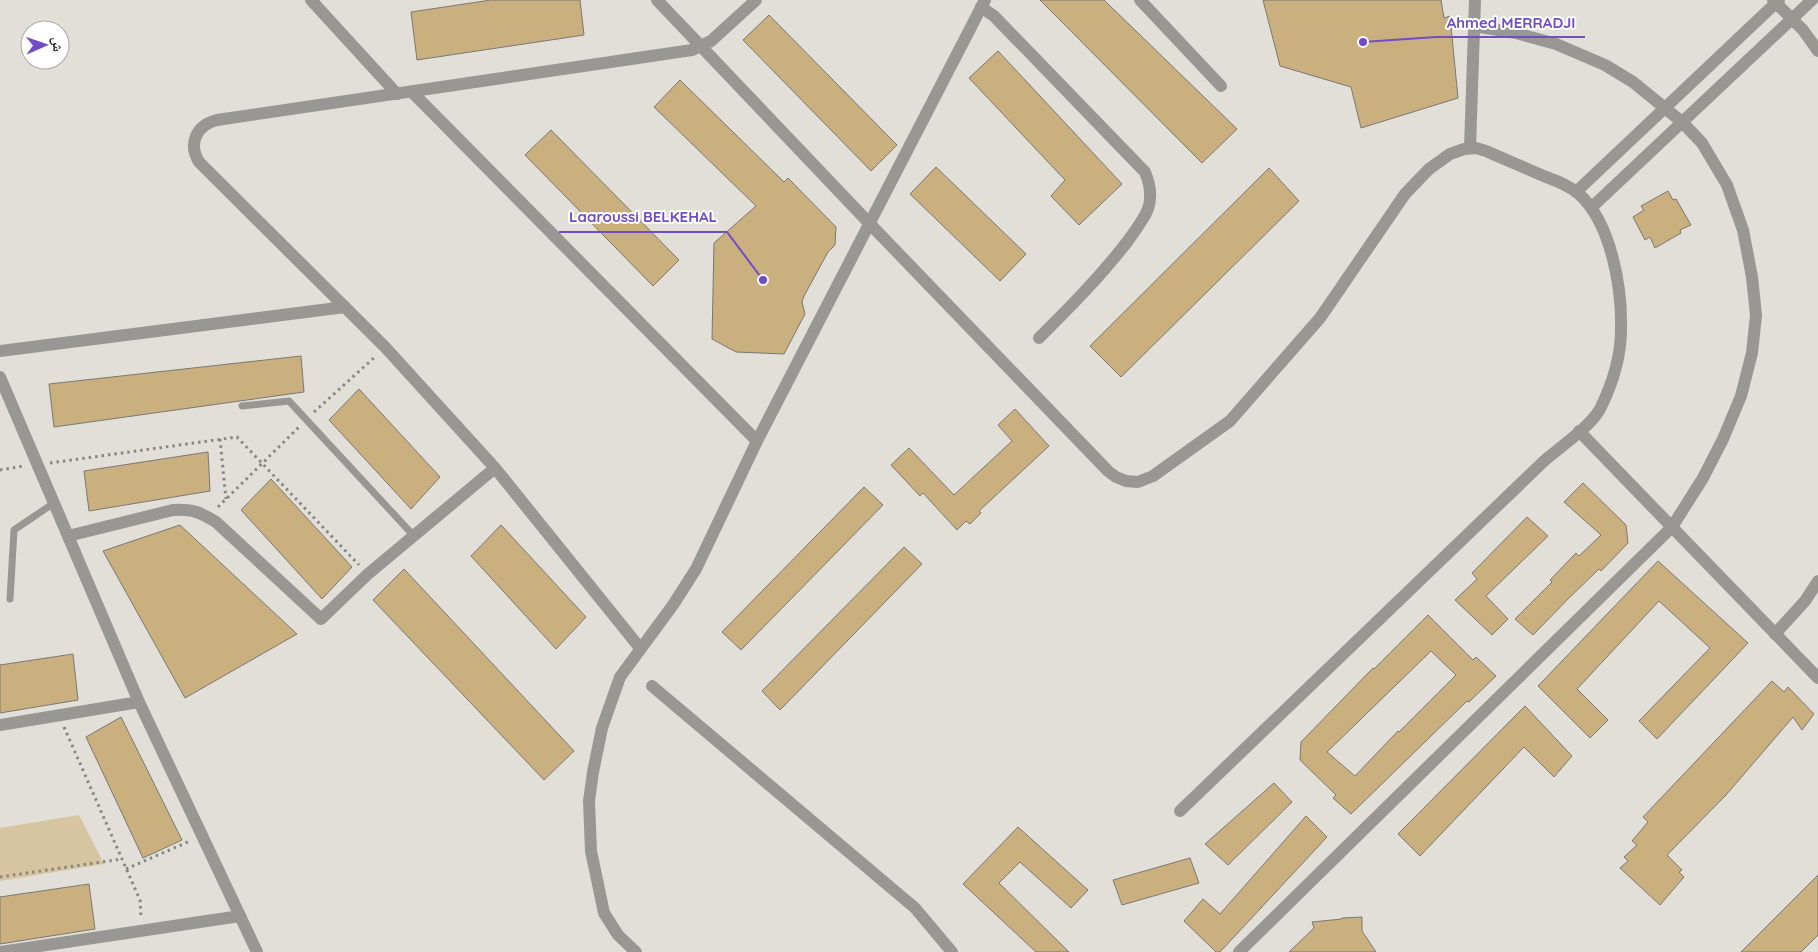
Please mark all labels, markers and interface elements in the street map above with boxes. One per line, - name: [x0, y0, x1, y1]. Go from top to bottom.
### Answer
- callout: Ahmed MERRADJI: [1436, 7, 1585, 37]
- text: Ahmed MERRADJI: [1447, 13, 1575, 32]
- north arrow: [20, 20, 70, 70]
- text: ش: [49, 37, 67, 52]
- callout: Laaroussi BELKEHAL: [559, 202, 727, 232]
- text: Laaroussi BELKEHAL: [569, 207, 717, 226]

